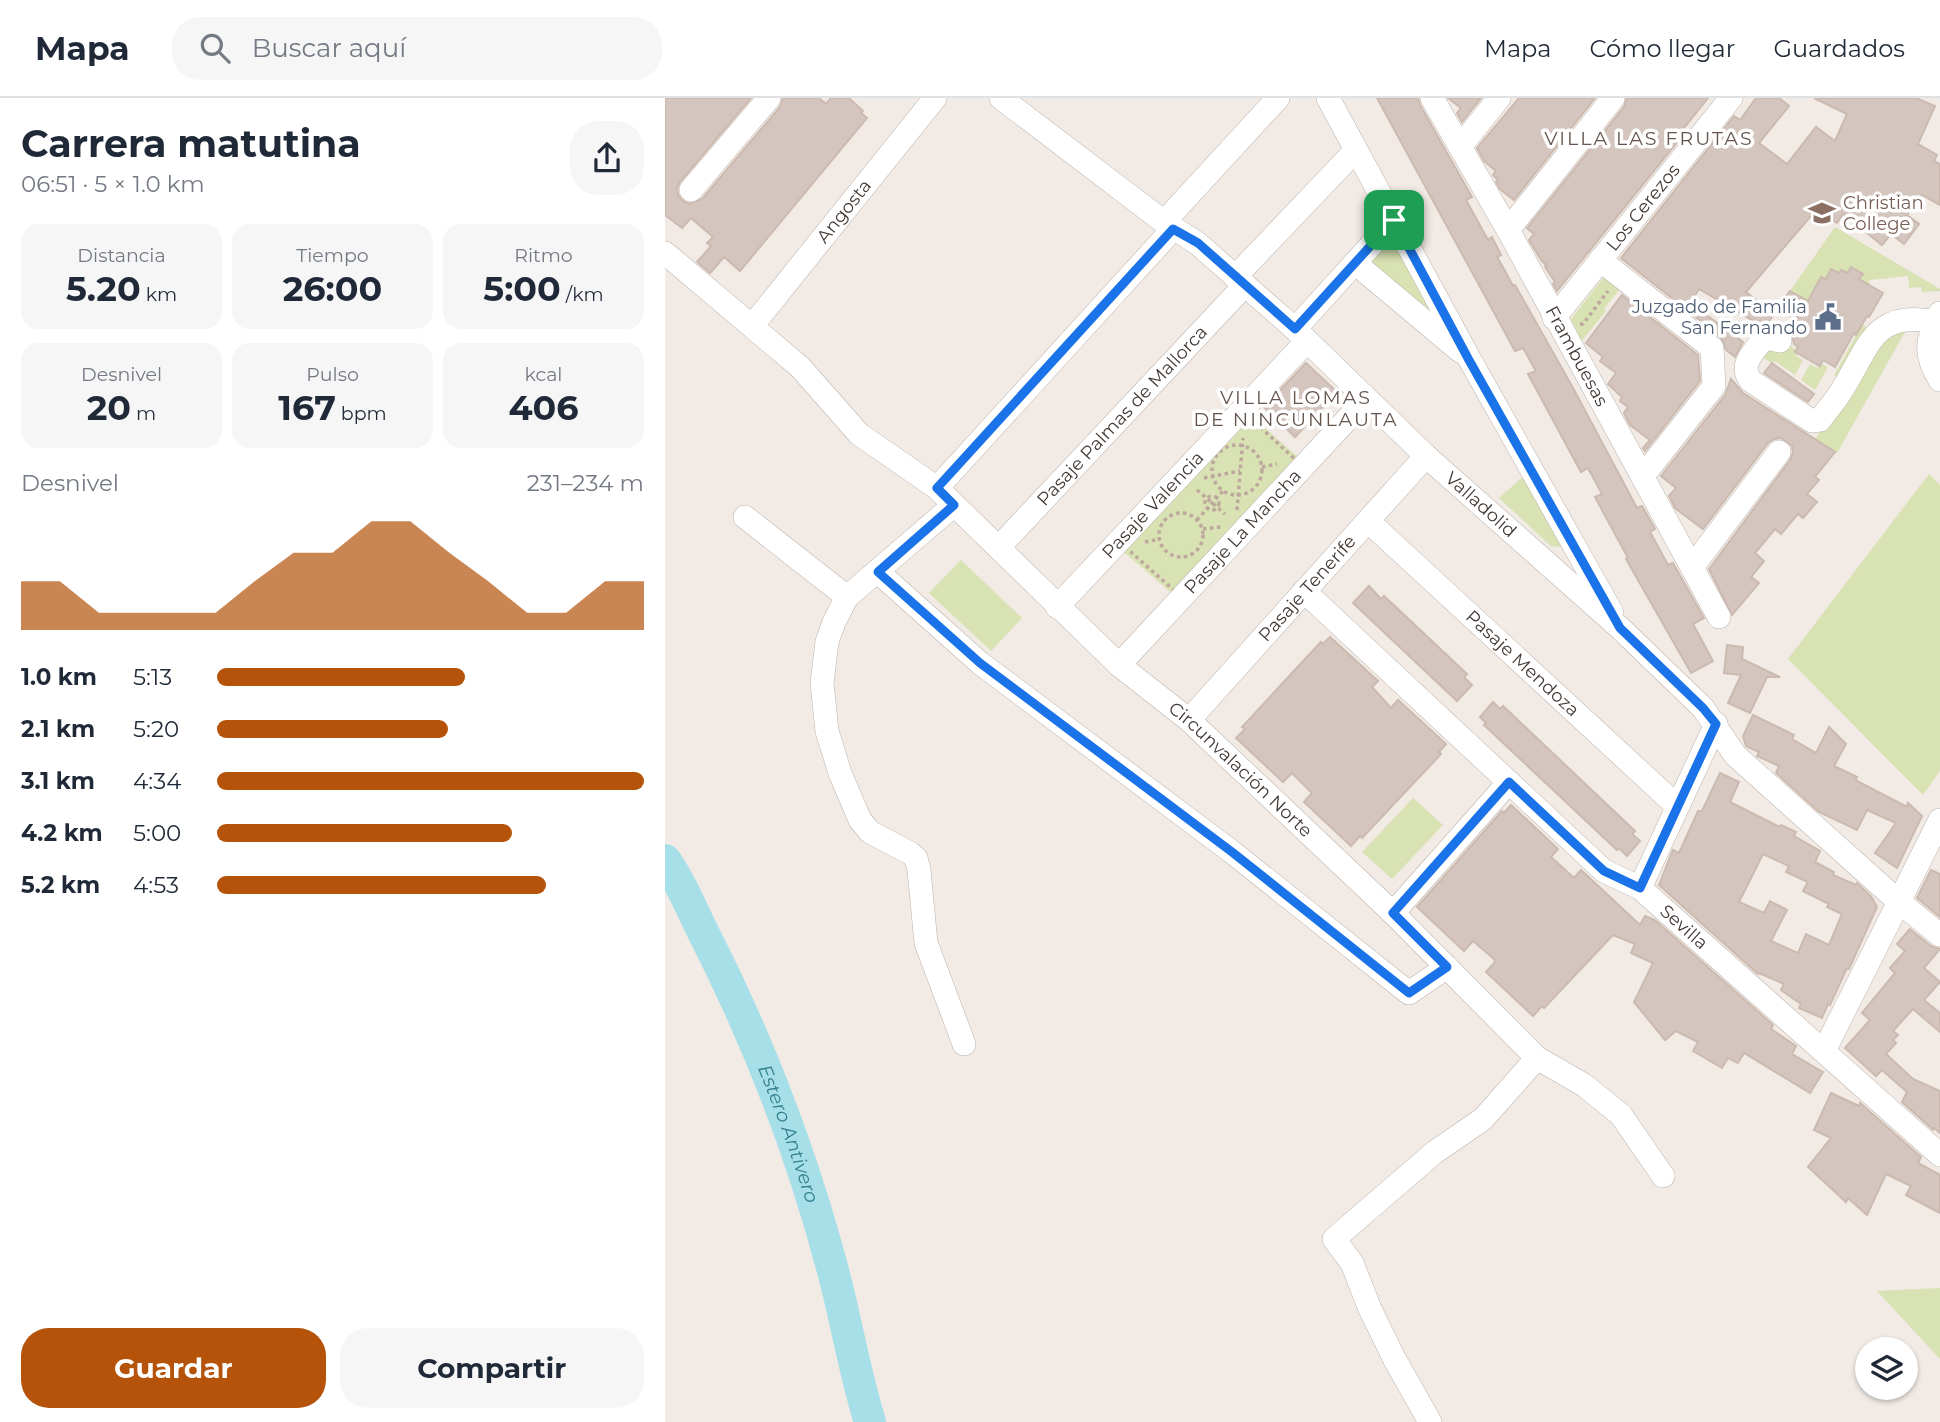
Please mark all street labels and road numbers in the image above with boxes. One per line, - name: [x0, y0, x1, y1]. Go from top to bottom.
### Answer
- street label: Los Cerezos: [1601, 159, 1685, 255]
- street label: Angosta: [812, 175, 876, 248]
- street label: Frambuesas: [1541, 302, 1613, 410]
- street label: Pasaje Palmas de Mallorca: [1032, 321, 1212, 510]
- street label: Pasaje Valencia: [1097, 447, 1208, 563]
- street label: Pasaje La Mancha: [1180, 465, 1306, 598]
- street label: Valladolid: [1441, 467, 1521, 542]
- street label: Pasaje Tenerife: [1254, 531, 1361, 646]
- street label: Pasaje Mendoza: [1461, 606, 1584, 721]
- street label: Circunvalación Norte: [1164, 697, 1317, 842]
- street label: Sevilla: [1655, 900, 1712, 954]

